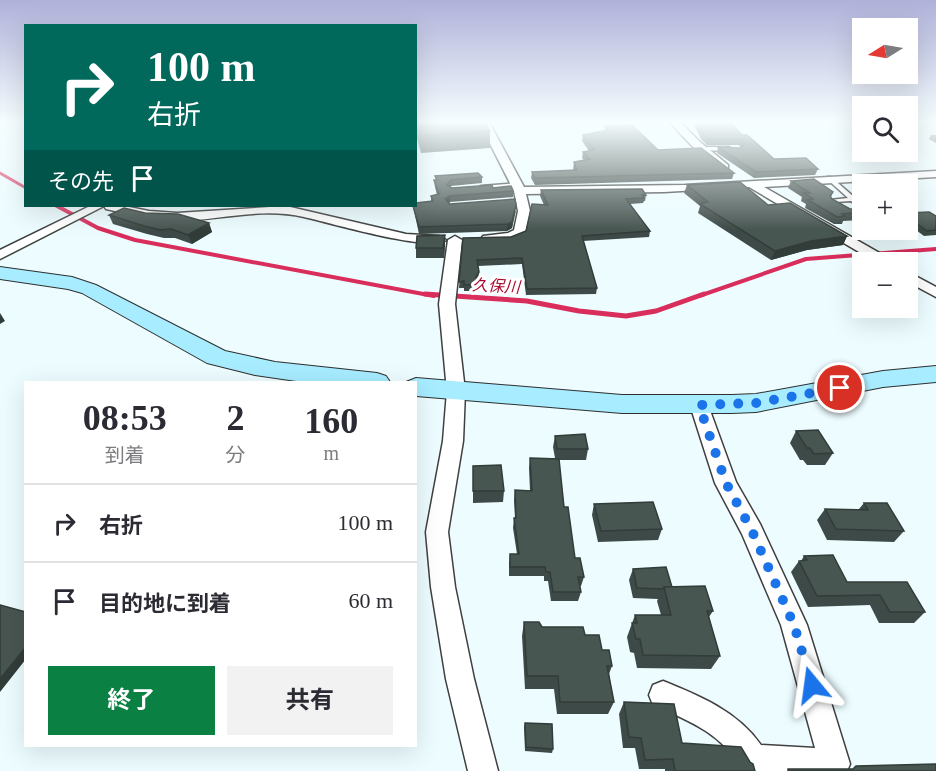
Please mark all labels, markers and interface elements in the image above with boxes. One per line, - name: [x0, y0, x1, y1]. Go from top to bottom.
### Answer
- north arrow: [852, 18, 918, 84]
- map controls: [852, 18, 918, 318]
- text: 100 m: [147, 44, 256, 90]
- icon: right: [48, 48, 126, 126]
- button: search: [852, 96, 918, 162]
- text: 右折: [147, 100, 201, 130]
- icon: arrive: [126, 162, 159, 195]
- text: その先: [48, 169, 114, 194]
- button: +: [852, 174, 918, 240]
- button: −: [852, 252, 918, 318]
- water label: 久保川: [472, 276, 522, 296]
- pin: [814, 362, 865, 413]
- icon: arrive: [823, 371, 856, 404]
- text: 08:53: [83, 398, 167, 438]
- text: 2: [227, 398, 245, 438]
- text: 160: [304, 401, 358, 441]
- text: m: [323, 442, 339, 464]
- text: 到着: [105, 444, 145, 466]
- text: 分: [226, 444, 246, 466]
- icon: right: [48, 507, 81, 540]
- text: 100 m: [337, 510, 393, 535]
- text: 右折: [99, 513, 143, 538]
- icon: arrive: [48, 585, 81, 618]
- text: 60 m: [348, 588, 393, 613]
- text: 目的地に到着: [99, 591, 231, 616]
- position arrow: [780, 653, 844, 717]
- button: 終了: [48, 666, 215, 735]
- button: 共有: [227, 666, 393, 735]

